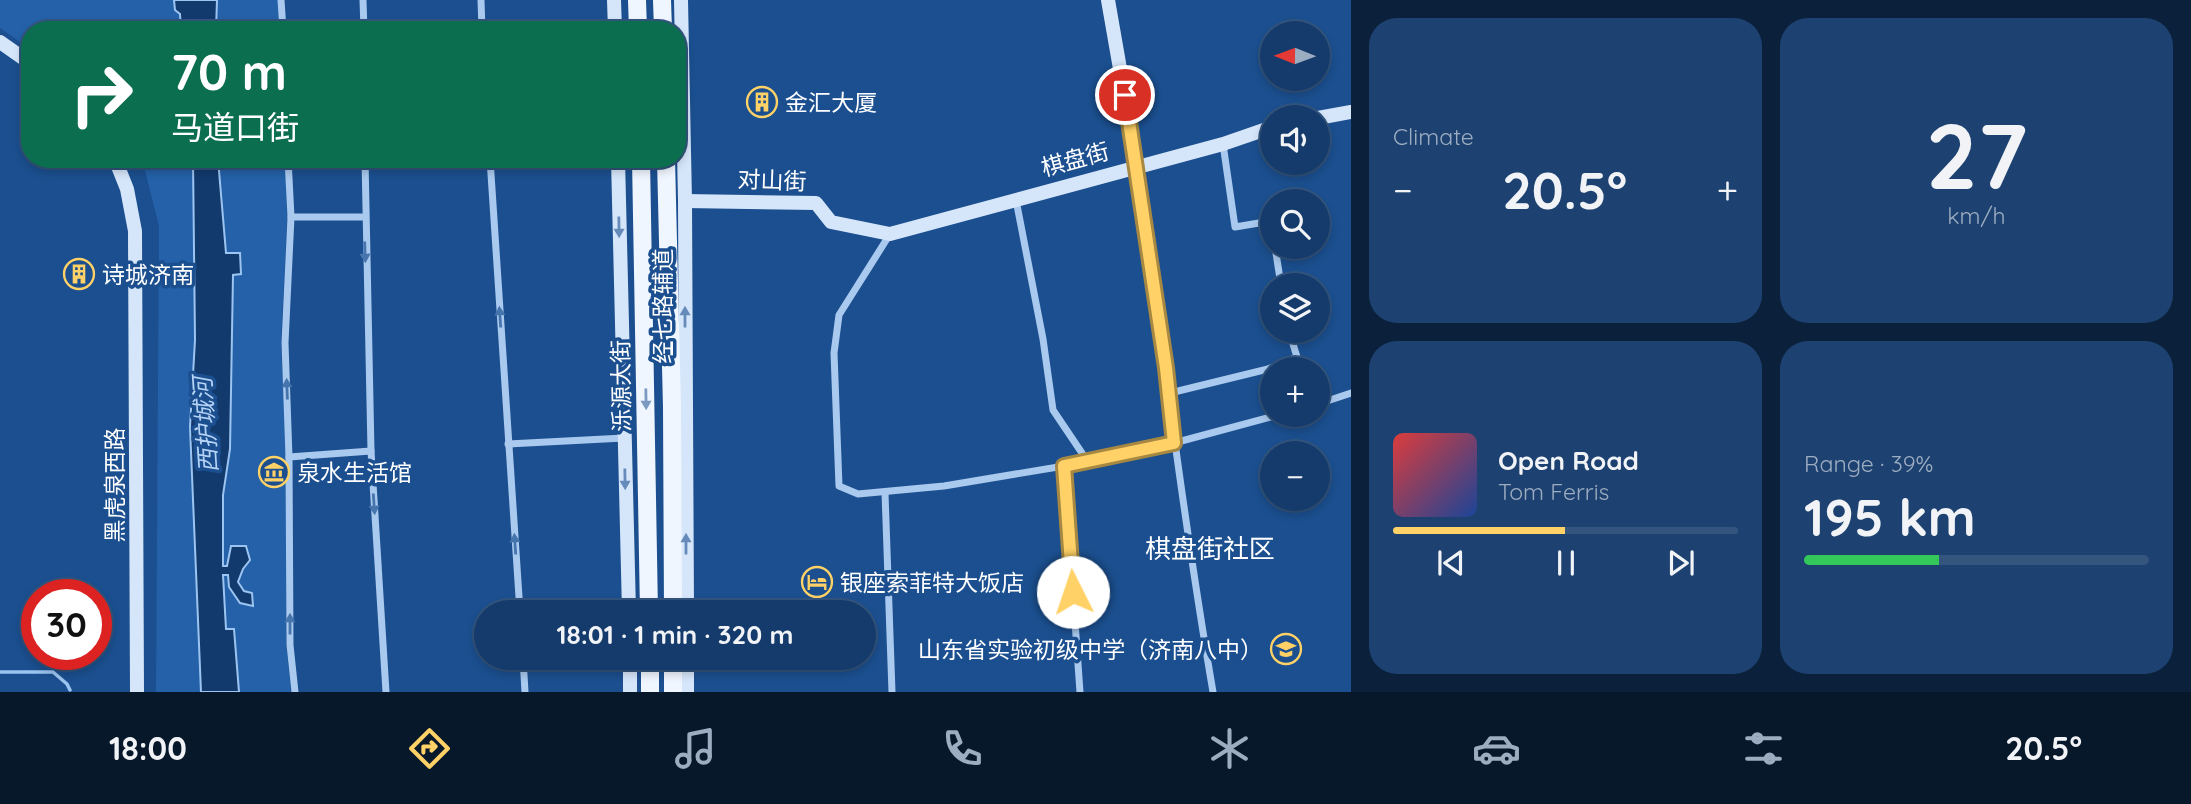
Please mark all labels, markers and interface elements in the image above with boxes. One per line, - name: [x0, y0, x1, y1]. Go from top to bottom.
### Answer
- north arrow: [1260, 21, 1330, 91]
- map controls: [1260, 21, 1330, 511]
- text: 70 m: [171, 41, 287, 102]
- icon: right: [56, 49, 147, 140]
- pin: [1095, 65, 1155, 125]
- icon: arrive: [1106, 76, 1144, 114]
- building icon: 金汇大厦: [745, 85, 779, 119]
- place label: 金汇大厦: [785, 88, 877, 117]
- text: 27: [1926, 98, 2027, 212]
- button: sound: [1260, 105, 1330, 175]
- text: 马道口街: [171, 107, 299, 147]
- text: Climate: [1393, 122, 1474, 151]
- street label: 棋盘街: [1038, 136, 1112, 182]
- text: 20.5°: [1502, 157, 1627, 222]
- street label: 对山街: [737, 164, 807, 196]
- text: −: [1393, 166, 1413, 214]
- text: +: [1717, 166, 1738, 214]
- button: search: [1260, 189, 1330, 259]
- text: km/h: [1947, 201, 2006, 230]
- one-way arrow: [614, 217, 625, 239]
- one-way arrow: [360, 241, 371, 263]
- street label: 经七路辅道: [648, 249, 677, 364]
- building icon: 诗城济南: [62, 257, 96, 291]
- place label: 诗城济南: [102, 260, 194, 289]
- button: layers: [1260, 273, 1330, 343]
- one-way arrow: [494, 306, 505, 328]
- one-way arrow: [679, 306, 691, 328]
- street label: 泺源大街: [606, 340, 636, 432]
- button: +: [1260, 357, 1330, 427]
- water label: 西护城河: [186, 372, 223, 474]
- one-way arrow: [281, 377, 292, 399]
- one-way arrow: [640, 388, 652, 410]
- street label: 黑虎泉西路: [100, 428, 129, 543]
- button: −: [1260, 441, 1330, 511]
- text: Open Road: [1498, 444, 1639, 477]
- text: Range · 39%: [1804, 449, 1933, 478]
- museum icon: 泉水生活馆: [257, 455, 291, 489]
- place label: 泉水生活馆: [297, 458, 412, 487]
- one-way arrow: [620, 469, 631, 491]
- text: Tom Ferris: [1498, 477, 1609, 506]
- text: 195 km: [1804, 484, 1976, 549]
- one-way arrow: [369, 493, 380, 515]
- district label: 棋盘街社区: [1145, 532, 1275, 565]
- one-way arrow: [509, 533, 520, 555]
- one-way arrow: [680, 533, 692, 555]
- icon: previous: [1432, 544, 1470, 582]
- icon: pause: [1547, 544, 1585, 582]
- icon: next: [1662, 544, 1700, 582]
- position arrow: [1036, 555, 1110, 629]
- hotel icon: 银座索菲特大饭店: [800, 565, 834, 599]
- place label: 银座索菲特大饭店: [840, 568, 1024, 597]
- speed limit sign: 30: [21, 579, 112, 670]
- one-way arrow: [284, 613, 296, 635]
- text: 18:01 · 1 min · 320 m: [556, 618, 794, 651]
- school or university icon: 山东省实验初级中学（济南八中）: [1269, 632, 1303, 666]
- place label: 山东省实验初级中学（济南八中）: [918, 635, 1263, 664]
- icon: directions: [405, 724, 454, 773]
- icon: music: [671, 724, 720, 773]
- icon: phone: [938, 724, 987, 773]
- icon: climate: [1205, 724, 1254, 773]
- icon: car: [1472, 724, 1521, 773]
- icon: filters: [1739, 724, 1788, 773]
- text: 18:00: [109, 728, 187, 768]
- text: 20.5°: [2005, 728, 2082, 768]

